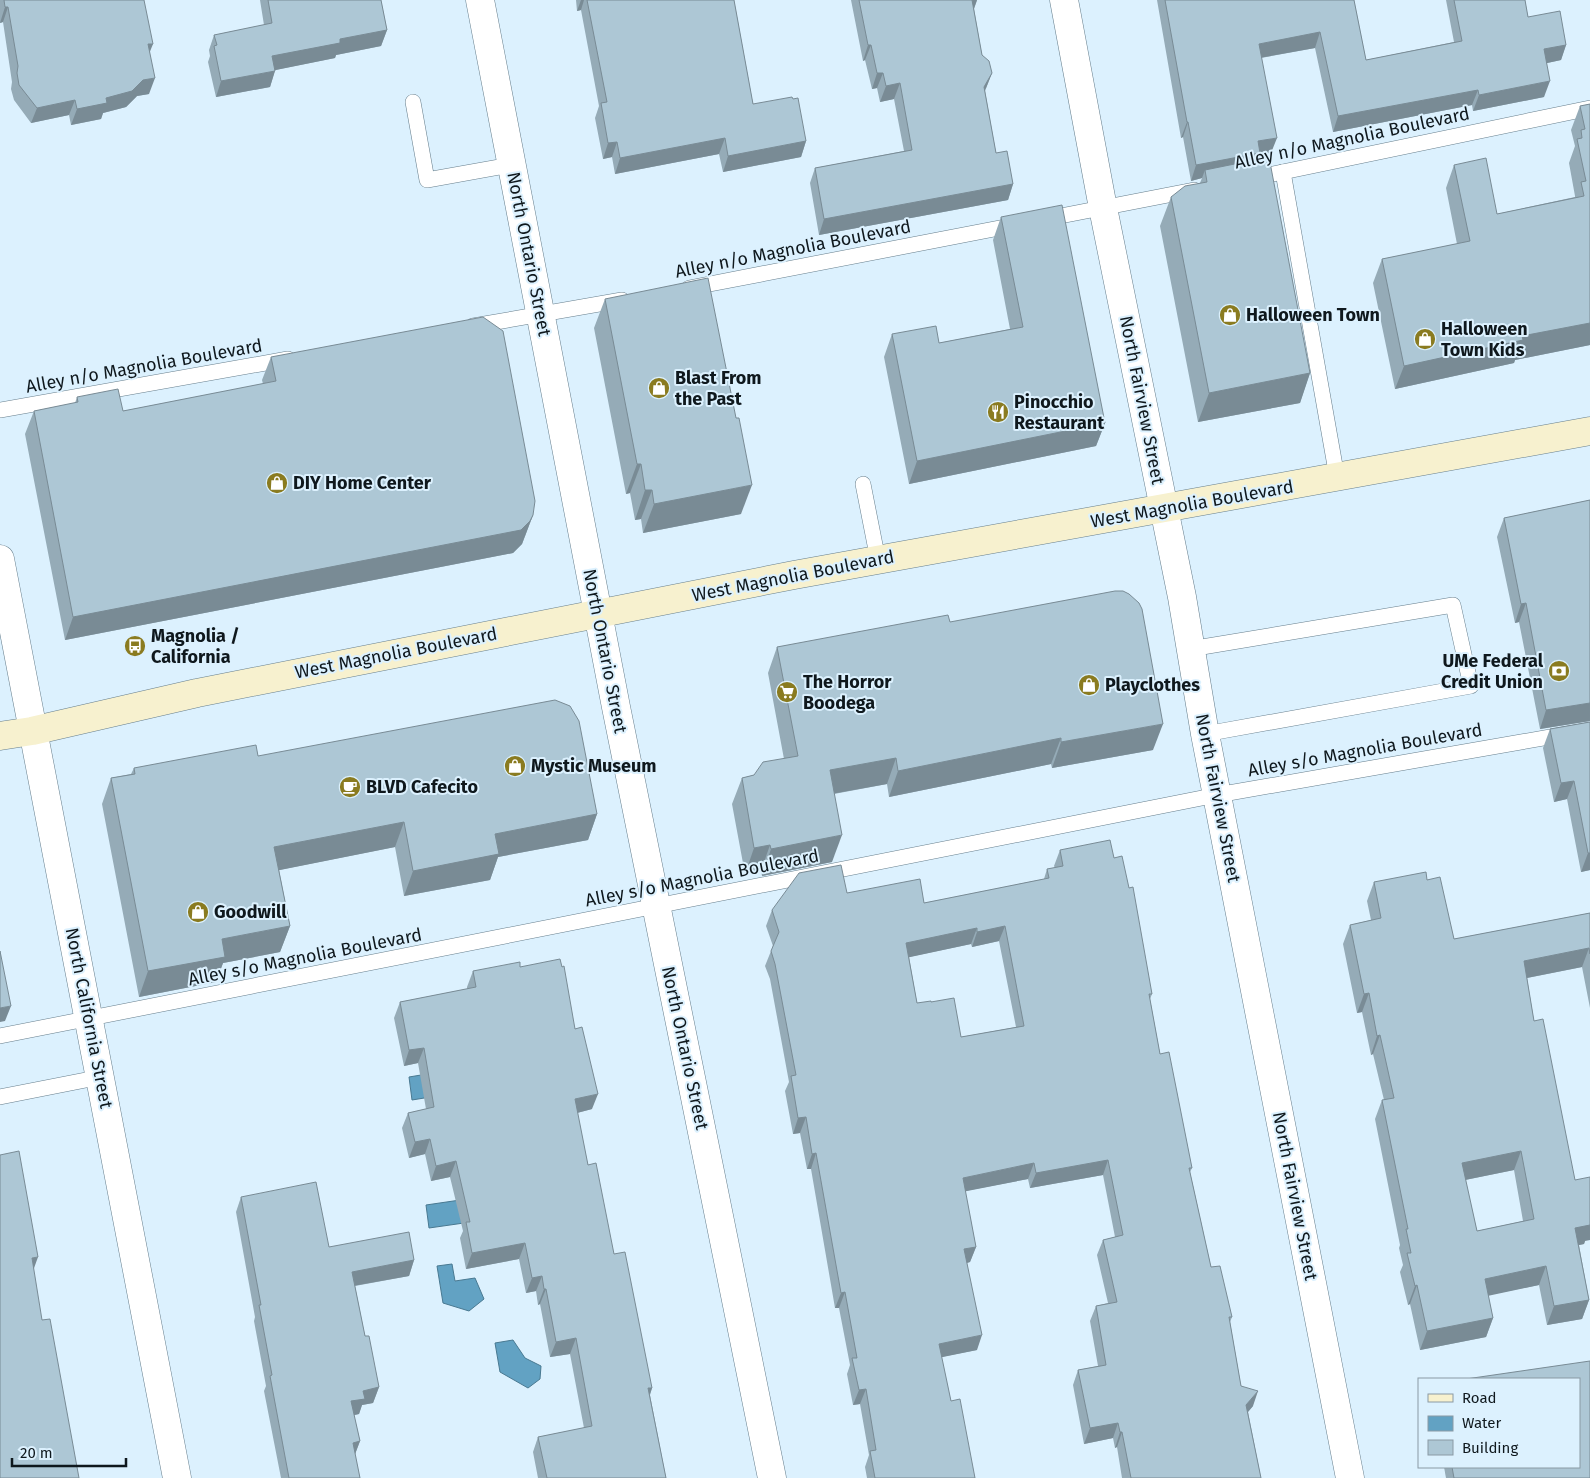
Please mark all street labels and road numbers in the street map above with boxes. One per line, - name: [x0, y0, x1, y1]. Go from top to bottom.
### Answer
- street label: Alley n/o Magnolia Boulevard: [1232, 102, 1472, 174]
- street label: North Ontario Street: [502, 170, 556, 338]
- street label: Alley n/o Magnolia Boulevard: [673, 215, 913, 283]
- street label: North Fairview Street: [1115, 314, 1169, 487]
- street label: Alley n/o Magnolia Boulevard: [24, 334, 264, 398]
- street label: West Magnolia Boulevard: [1089, 475, 1295, 533]
- street label: West Magnolia Boulevard: [690, 546, 896, 606]
- street label: North Ontario Street: [578, 567, 632, 735]
- street label: West Magnolia Boulevard: [293, 623, 499, 683]
- street label: North Fairview Street: [1191, 712, 1245, 885]
- street label: Alley s/o Magnolia Boulevard: [1246, 719, 1484, 781]
- street label: Alley s/o Magnolia Boulevard: [583, 845, 821, 911]
- street label: Alley s/o Magnolia Boulevard: [186, 924, 424, 990]
- street label: North California Street: [61, 926, 117, 1111]
- street label: North Ontario Street: [657, 964, 713, 1132]
- street label: North Fairview Street: [1268, 1110, 1322, 1283]

